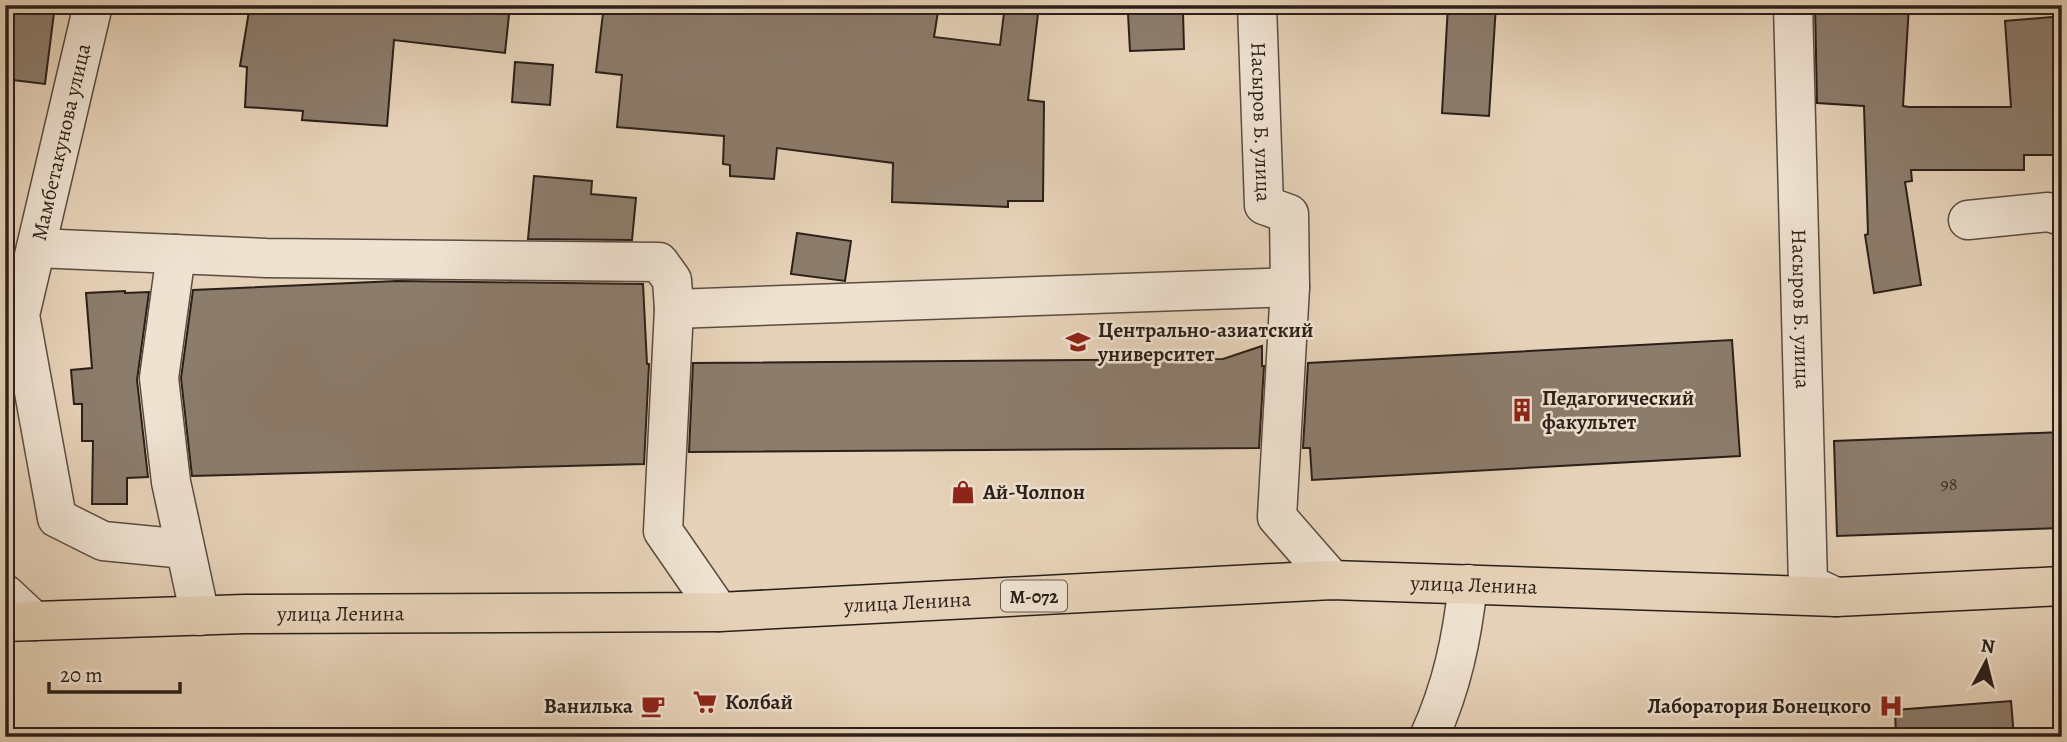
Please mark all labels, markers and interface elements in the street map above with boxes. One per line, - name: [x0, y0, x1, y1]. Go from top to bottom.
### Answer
- street label: Мамбетакунова улица: [25, 40, 97, 243]
- street label: Насыров Б. улица: [1244, 41, 1278, 203]
- street label: Насыров Б. улица: [1785, 229, 1817, 390]
- place label: Центрально-азиатский университет: [1097, 316, 1313, 368]
- school or university icon: Центрально-азиатский университет: [1064, 328, 1092, 356]
- place label: Педагогический факультет: [1542, 384, 1694, 436]
- building icon: Педагогический факультет: [1508, 396, 1536, 424]
- house number: 98: [1941, 472, 1957, 496]
- shop icon: Ай-Чолпон: [949, 478, 977, 506]
- place label: Ай-Чолпон: [982, 478, 1085, 506]
- street label: улица Ленина: [1409, 569, 1538, 601]
- road number: М-072: [1001, 580, 1067, 611]
- street label: улица Ленина: [842, 585, 972, 620]
- street label: улица Ленина: [276, 599, 405, 628]
- north arrow: [1952, 626, 2022, 696]
- text: N: [1979, 632, 1997, 660]
- scale bar: [49, 651, 180, 695]
- text: 20 m: [60, 661, 103, 689]
- supermarket icon: Колбай: [691, 688, 719, 716]
- place label: Колбай: [725, 688, 793, 716]
- place label: Ванилька: [544, 692, 633, 720]
- cafe icon: Ванилька: [639, 692, 667, 720]
- place label: Лаборатория Бонецкого: [1647, 692, 1871, 720]
- hospital icon: Лаборатория Бонецкого: [1877, 692, 1905, 720]

